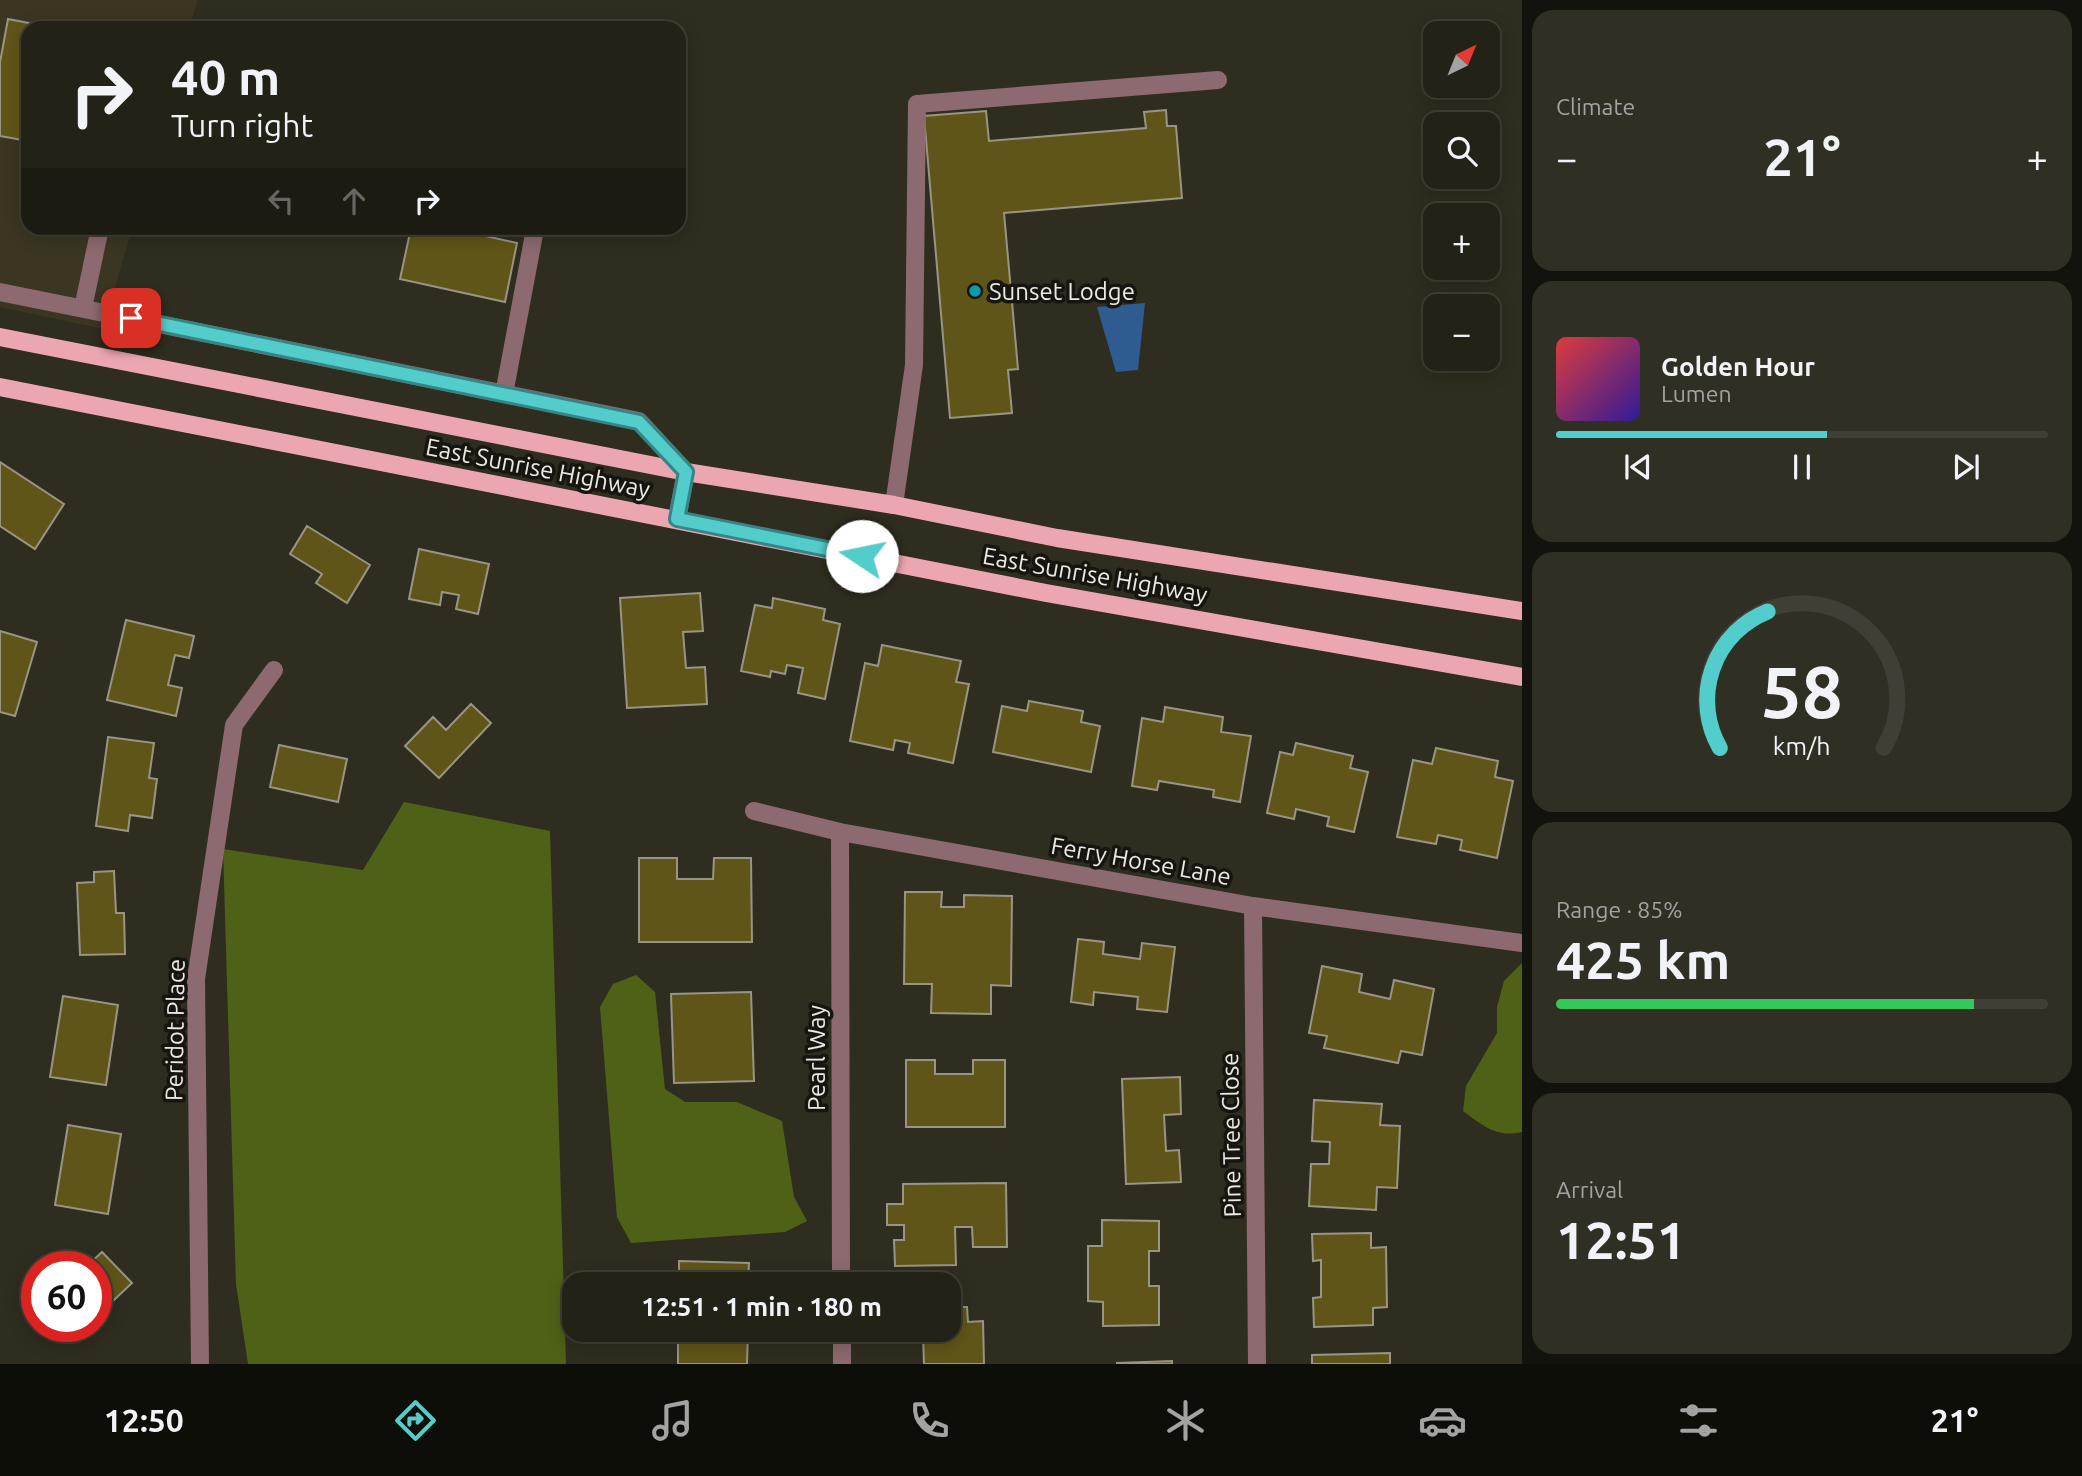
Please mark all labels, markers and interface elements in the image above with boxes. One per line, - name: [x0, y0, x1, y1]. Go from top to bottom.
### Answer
- north arrow: [1423, 21, 1500, 98]
- map controls: [1423, 21, 1500, 371]
- icon: right: [56, 49, 147, 140]
- text: 40 m: [171, 49, 280, 104]
- text: Climate: [1556, 94, 1635, 119]
- text: Turn right: [171, 107, 313, 143]
- button: search: [1423, 112, 1500, 189]
- text: 21°: [1763, 128, 1841, 186]
- text: −: [1556, 137, 1577, 179]
- text: +: [2027, 137, 2048, 179]
- icon: left: [262, 182, 300, 220]
- icon: ahead: [335, 182, 373, 220]
- icon: right: [408, 182, 446, 220]
- button: +: [1423, 203, 1500, 280]
- place label: Sunset Lodge: [989, 278, 1135, 305]
- marker: Sunset Lodge: [967, 283, 983, 299]
- pin: [101, 288, 161, 348]
- button: −: [1423, 294, 1500, 371]
- icon: arrive: [112, 299, 150, 337]
- text: Golden Hour: [1661, 352, 1815, 381]
- text: Lumen: [1661, 381, 1732, 406]
- street label: East Sunrise Highway: [424, 433, 653, 503]
- icon: previous: [1619, 448, 1657, 486]
- icon: pause: [1783, 448, 1821, 486]
- icon: next: [1947, 448, 1985, 486]
- position arrow: [825, 519, 899, 593]
- street label: East Sunrise Highway: [981, 542, 1210, 608]
- text: 58: [1761, 650, 1843, 732]
- text: km/h: [1773, 732, 1831, 760]
- street label: Ferry Horse Lane: [1049, 832, 1233, 890]
- text: Range · 85%: [1556, 897, 1683, 922]
- text: 425 km: [1556, 931, 1730, 989]
- street label: Peridot Place: [160, 959, 190, 1101]
- street label: Pearl Way: [803, 1005, 830, 1111]
- street label: Pine Tree Close: [1216, 1052, 1246, 1218]
- text: Arrival: [1556, 1177, 1623, 1202]
- text: 12:51: [1556, 1211, 1686, 1269]
- speed limit sign: 60: [21, 1251, 112, 1342]
- text: 12:51 · 1 min · 180 m: [641, 1292, 882, 1321]
- icon: directions: [391, 1396, 440, 1445]
- icon: music: [648, 1396, 697, 1445]
- icon: phone: [905, 1396, 954, 1445]
- icon: climate: [1161, 1396, 1210, 1445]
- icon: car: [1418, 1396, 1467, 1445]
- icon: filters: [1674, 1396, 1723, 1445]
- text: 12:50: [104, 1402, 184, 1438]
- text: 21°: [1931, 1402, 1978, 1438]

